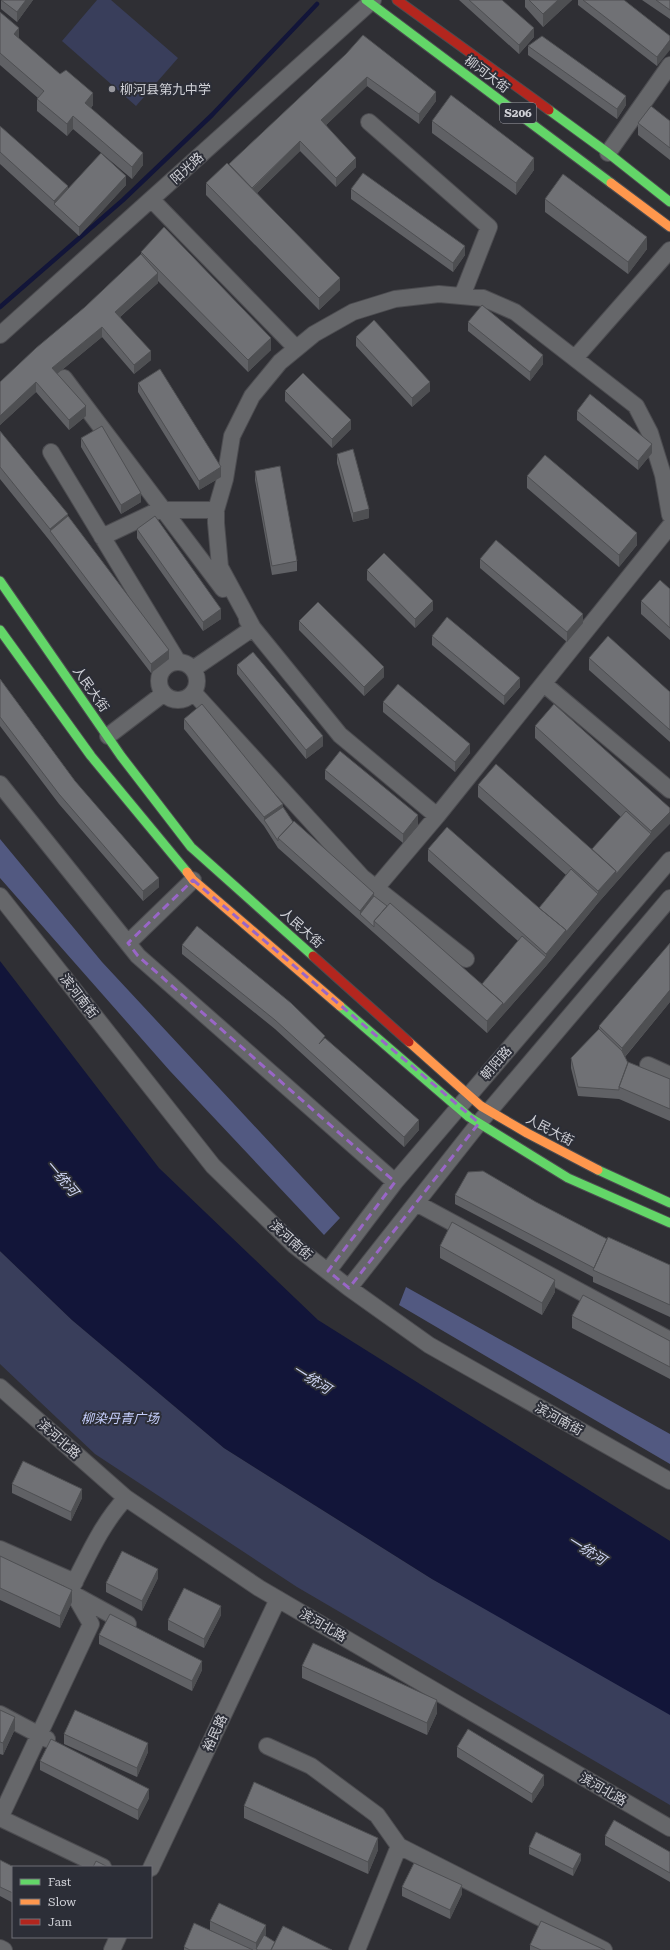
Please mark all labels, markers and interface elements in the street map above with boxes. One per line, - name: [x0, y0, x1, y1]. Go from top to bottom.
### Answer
- street label: 柳河大街: [462, 52, 512, 96]
- place label: 柳河县第九中学: [120, 82, 211, 97]
- marker: 柳河县第九中学: [107, 84, 117, 94]
- road number: S206: [500, 103, 536, 123]
- street label: 阳光路: [167, 149, 207, 187]
- street label: 人民大街: [70, 663, 112, 715]
- street label: 人民大街: [278, 905, 326, 951]
- street label: 滨河南街: [57, 971, 101, 1021]
- street label: 朝阳路: [478, 1043, 514, 1083]
- street label: 人民大街: [524, 1111, 576, 1149]
- water label: 一统河: [42, 1157, 84, 1202]
- street label: 滨河南街: [266, 1217, 316, 1263]
- water label: 一统河: [290, 1361, 337, 1399]
- street label: 滨河南街: [533, 1400, 585, 1438]
- park label: 柳染丹青广场: [81, 1411, 160, 1426]
- street label: 滨河北路: [34, 1416, 84, 1462]
- water label: 一统河: [565, 1532, 612, 1570]
- street label: 滨河北路: [297, 1606, 349, 1644]
- street label: 裕民路: [200, 1712, 230, 1754]
- street label: 滨河北路: [577, 1770, 629, 1808]
- legend: [12, 1866, 152, 1938]
- text: Fast: [48, 1875, 72, 1889]
- text: Slow: [48, 1895, 76, 1909]
- text: Jam: [48, 1915, 72, 1929]

